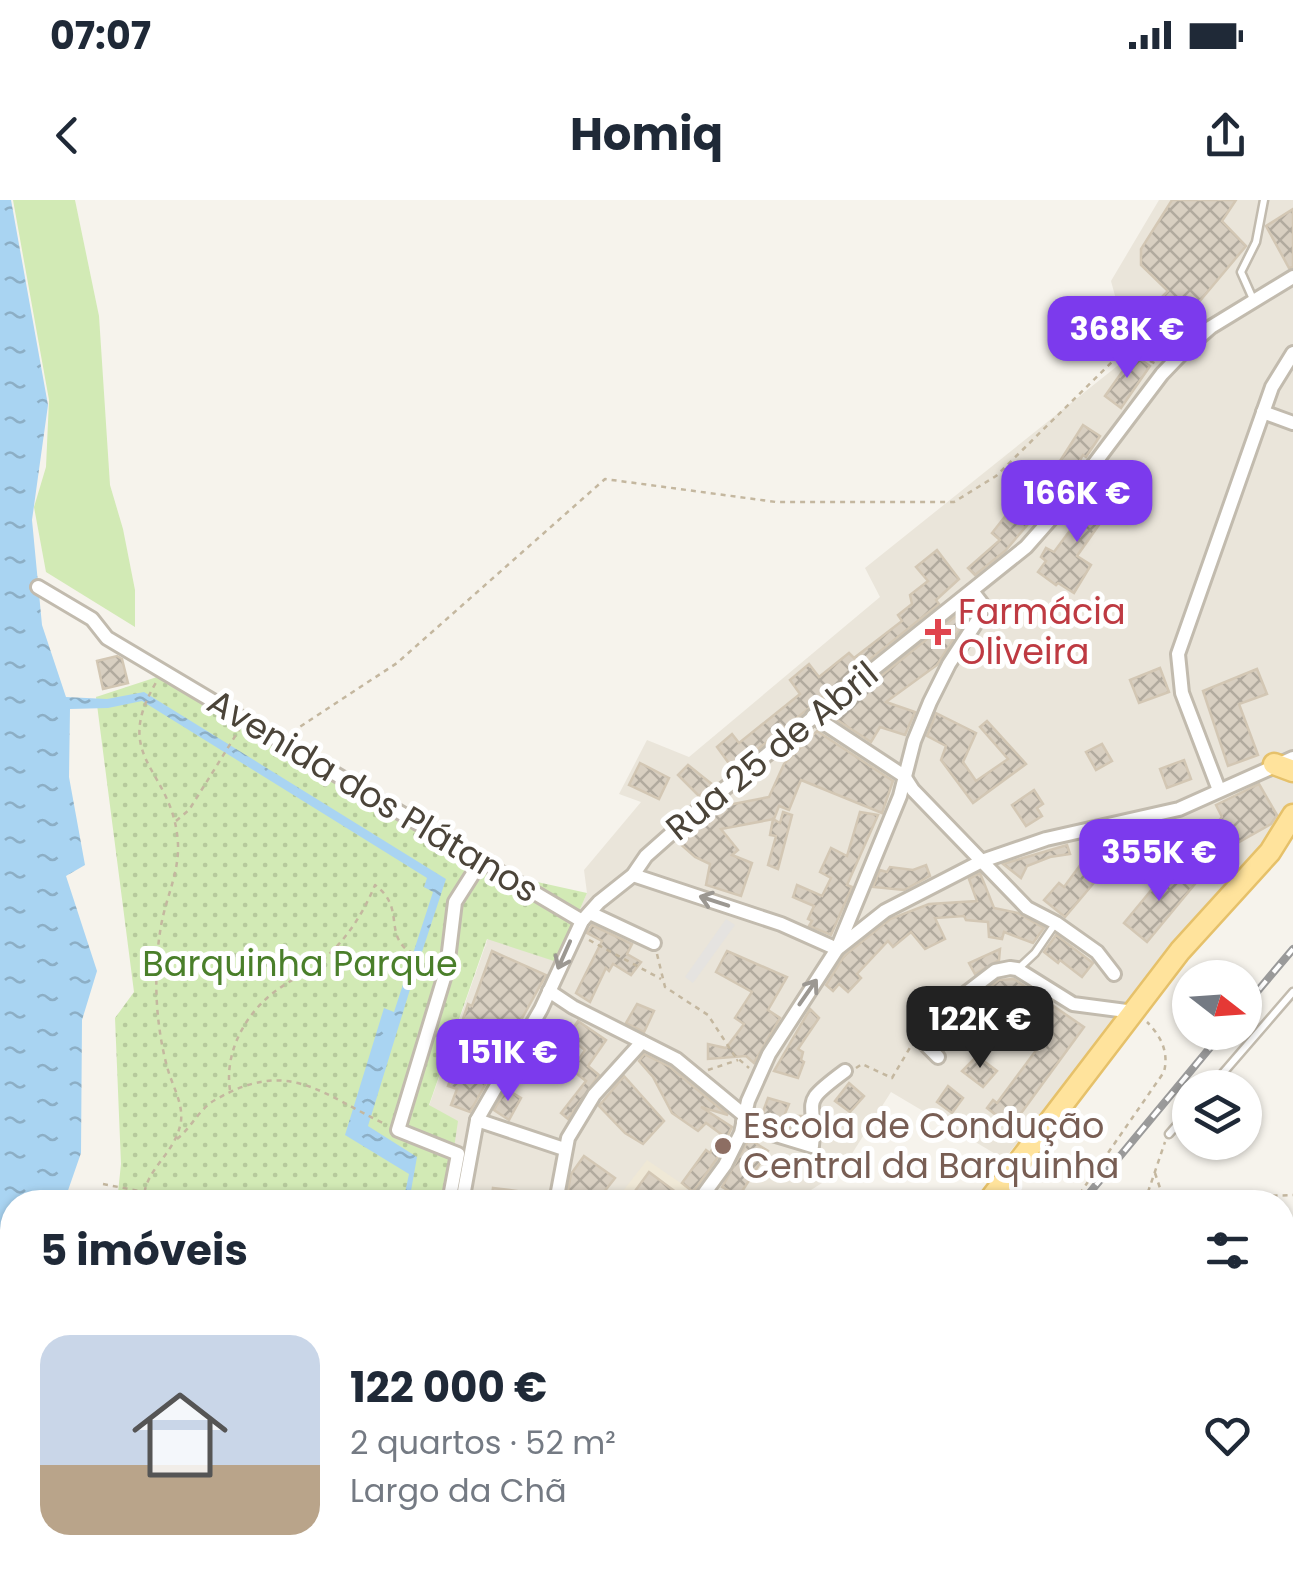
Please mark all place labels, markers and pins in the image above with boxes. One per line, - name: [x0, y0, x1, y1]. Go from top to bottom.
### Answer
- pin: 368K €: [1046, 296, 1208, 381]
- pin: 166K €: [996, 460, 1158, 545]
- place label: Farmácia Oliveira: [958, 587, 1126, 676]
- marker: Farmácia Oliveira: [927, 621, 949, 643]
- pin: 355K €: [1078, 819, 1240, 904]
- pin: 122K €: [899, 986, 1061, 1071]
- pin: 151K €: [427, 1019, 589, 1104]
- place label: Escola de Condução Central da Barquinha: [743, 1101, 1120, 1190]
- marker: Escola de Condução Central da Barquinha: [712, 1135, 734, 1157]

